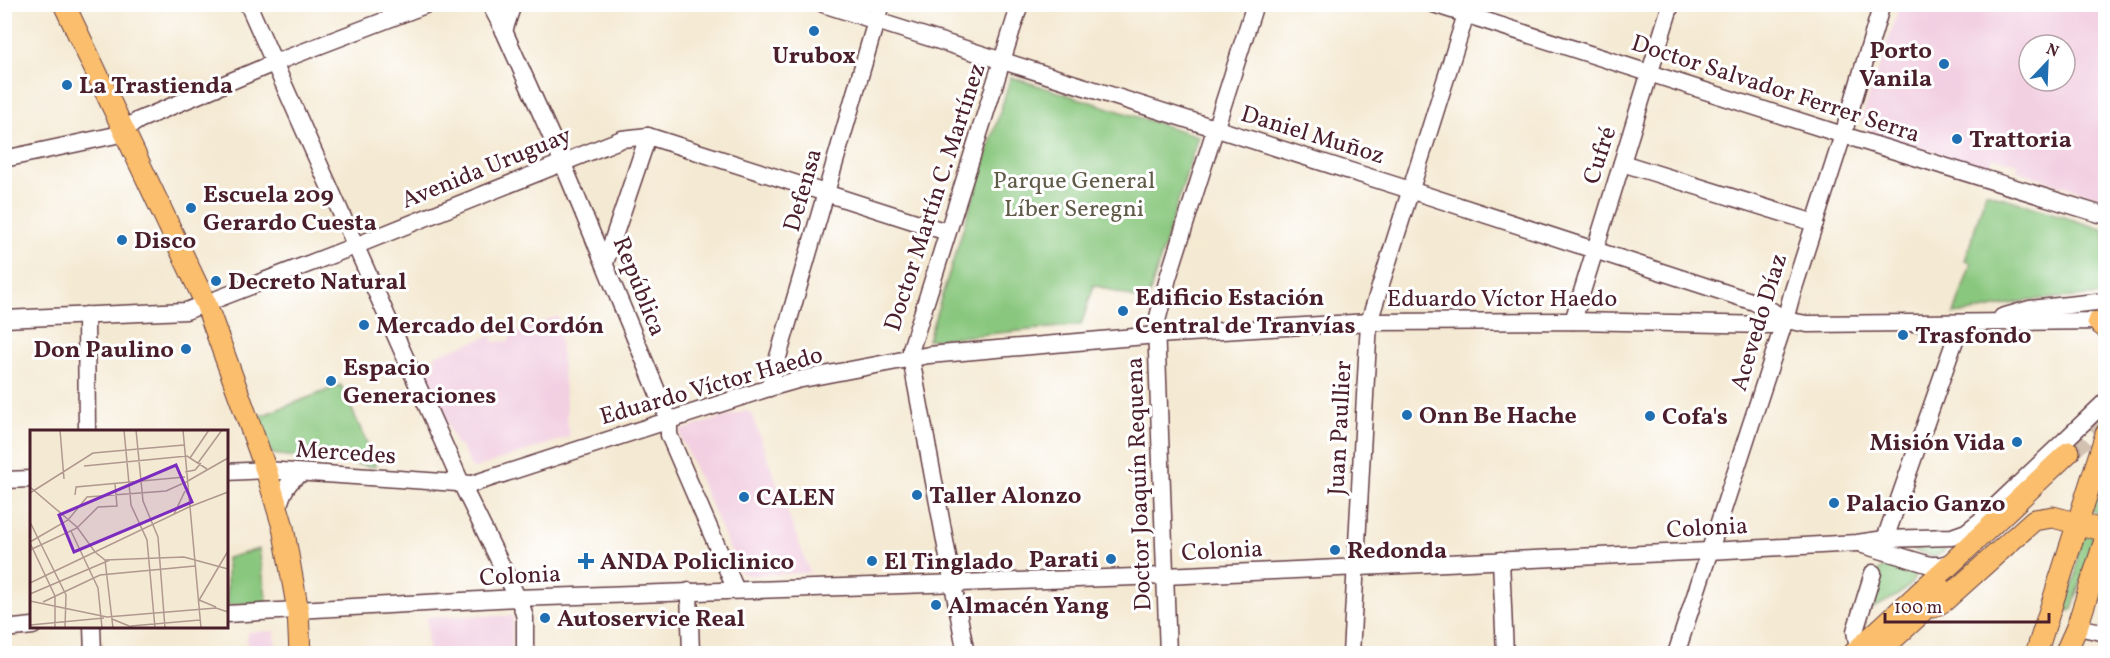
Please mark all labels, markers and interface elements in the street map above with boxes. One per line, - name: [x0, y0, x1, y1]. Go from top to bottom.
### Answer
- marker: Urubox: [807, 24, 821, 38]
- street label: Doctor Salvador Ferrer Serra: [1627, 27, 1924, 153]
- north arrow: [2017, 33, 2077, 93]
- place label: Porto Vanila: [1859, 35, 1932, 97]
- text: N: [2042, 39, 2062, 64]
- place label: Urubox: [772, 40, 856, 74]
- marker: Porto Vanila: [1937, 57, 1951, 71]
- street label: Doctor Martín C. Martínez: [876, 59, 995, 336]
- place label: La Trastienda: [79, 70, 233, 104]
- marker: La Trastienda: [60, 78, 74, 92]
- street label: Daniel Muñoz: [1236, 98, 1389, 174]
- street label: Avenida Uruguay: [397, 119, 577, 219]
- street label: Cufré: [1576, 122, 1626, 189]
- place label: Trattoria: [1969, 124, 2072, 158]
- marker: Trattoria: [1950, 132, 1964, 146]
- street label: Defensa: [776, 145, 832, 236]
- park label: Parque General Líber Seregni: [993, 165, 1155, 227]
- place label: Escuela 209 Gerardo Cuesta: [203, 179, 377, 241]
- marker: Escuela 209 Gerardo Cuesta: [184, 201, 198, 215]
- place label: Disco: [134, 225, 196, 259]
- street label: República: [603, 232, 673, 342]
- marker: Disco: [115, 233, 129, 247]
- street label: Acevedo Díaz: [1723, 250, 1797, 395]
- place label: Decreto Natural: [228, 266, 407, 300]
- marker: Decreto Natural: [209, 274, 223, 288]
- place label: Edificio Estación Central de Tranvías: [1135, 282, 1356, 344]
- street label: Eduardo Víctor Haedo: [1387, 283, 1617, 317]
- marker: Edificio Estación Central de Tranvías: [1116, 304, 1130, 318]
- place label: Mercado del Cordón: [376, 310, 604, 344]
- marker: Mercado del Cordón: [357, 318, 371, 332]
- place label: Trasfondo: [1915, 320, 2032, 354]
- marker: Trasfondo: [1896, 328, 1910, 342]
- place label: Don Paulino: [33, 334, 174, 368]
- street label: Eduardo Víctor Haedo: [596, 339, 827, 435]
- marker: Don Paulino: [179, 342, 193, 356]
- place label: Espacio Generaciones: [343, 352, 496, 414]
- street label: Doctor Joaquín Requena: [1119, 356, 1161, 611]
- street label: Juan Paullier: [1320, 360, 1362, 496]
- marker: Espacio Generaciones: [324, 374, 338, 388]
- place label: Onn Be Hache: [1419, 400, 1577, 434]
- place label: Cofa's: [1662, 401, 1728, 435]
- marker: Onn Be Hache: [1400, 408, 1414, 422]
- marker: Cofa's: [1643, 409, 1657, 423]
- place label: Misión Vida: [1869, 427, 2005, 461]
- inset map: [30, 430, 228, 628]
- street label: Mercedes: [295, 434, 397, 474]
- marker: Misión Vida: [2010, 435, 2024, 449]
- place label: Taller Alonzo: [929, 480, 1082, 514]
- place label: CALEN: [756, 482, 835, 516]
- marker: Taller Alonzo: [910, 488, 924, 502]
- place label: Palacio Ganzo: [1846, 488, 2006, 522]
- marker: CALEN: [737, 490, 751, 504]
- marker: Palacio Ganzo: [1827, 496, 1841, 510]
- street label: Colonia: [1665, 510, 1749, 548]
- street label: Colonia: [1180, 533, 1264, 571]
- place label: Redonda: [1347, 535, 1447, 569]
- marker: Redonda: [1328, 543, 1342, 557]
- place label: Parati: [1029, 544, 1099, 578]
- place label: ANDA Policlinico: [600, 546, 794, 580]
- place label: El Tinglado: [884, 546, 1013, 580]
- marker: ANDA Policlinico: [577, 552, 595, 570]
- marker: Parati: [1104, 552, 1118, 566]
- marker: El Tinglado: [865, 554, 879, 568]
- street label: Colonia: [478, 558, 562, 596]
- scale bar: [1885, 586, 2048, 624]
- place label: Almacén Yang: [948, 590, 1109, 624]
- text: 100 m: [1894, 596, 1943, 621]
- marker: Almacén Yang: [929, 598, 943, 612]
- place label: Autoservice Real: [557, 603, 745, 637]
- marker: Autoservice Real: [538, 611, 552, 625]

